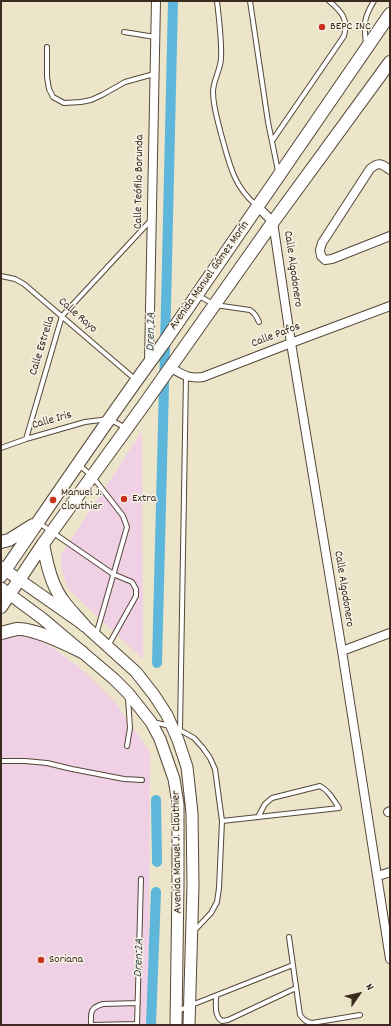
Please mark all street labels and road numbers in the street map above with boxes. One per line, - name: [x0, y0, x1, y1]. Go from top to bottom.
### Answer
- street label: Calle Teófilo Borunda: [132, 135, 148, 229]
- street label: Avenida Manuel Gómez Morín: [167, 219, 253, 333]
- street label: Calle Algodonero: [280, 230, 304, 308]
- street label: Calle Rayo: [55, 295, 99, 337]
- street label: Calle Estrella: [27, 315, 59, 377]
- street label: Calle Pafos: [250, 320, 302, 352]
- street label: Calle Iris: [30, 408, 74, 434]
- street label: Calle Algodonero: [330, 550, 356, 628]
- street label: Avenida Manuel J. Clouthier: [170, 790, 186, 914]

